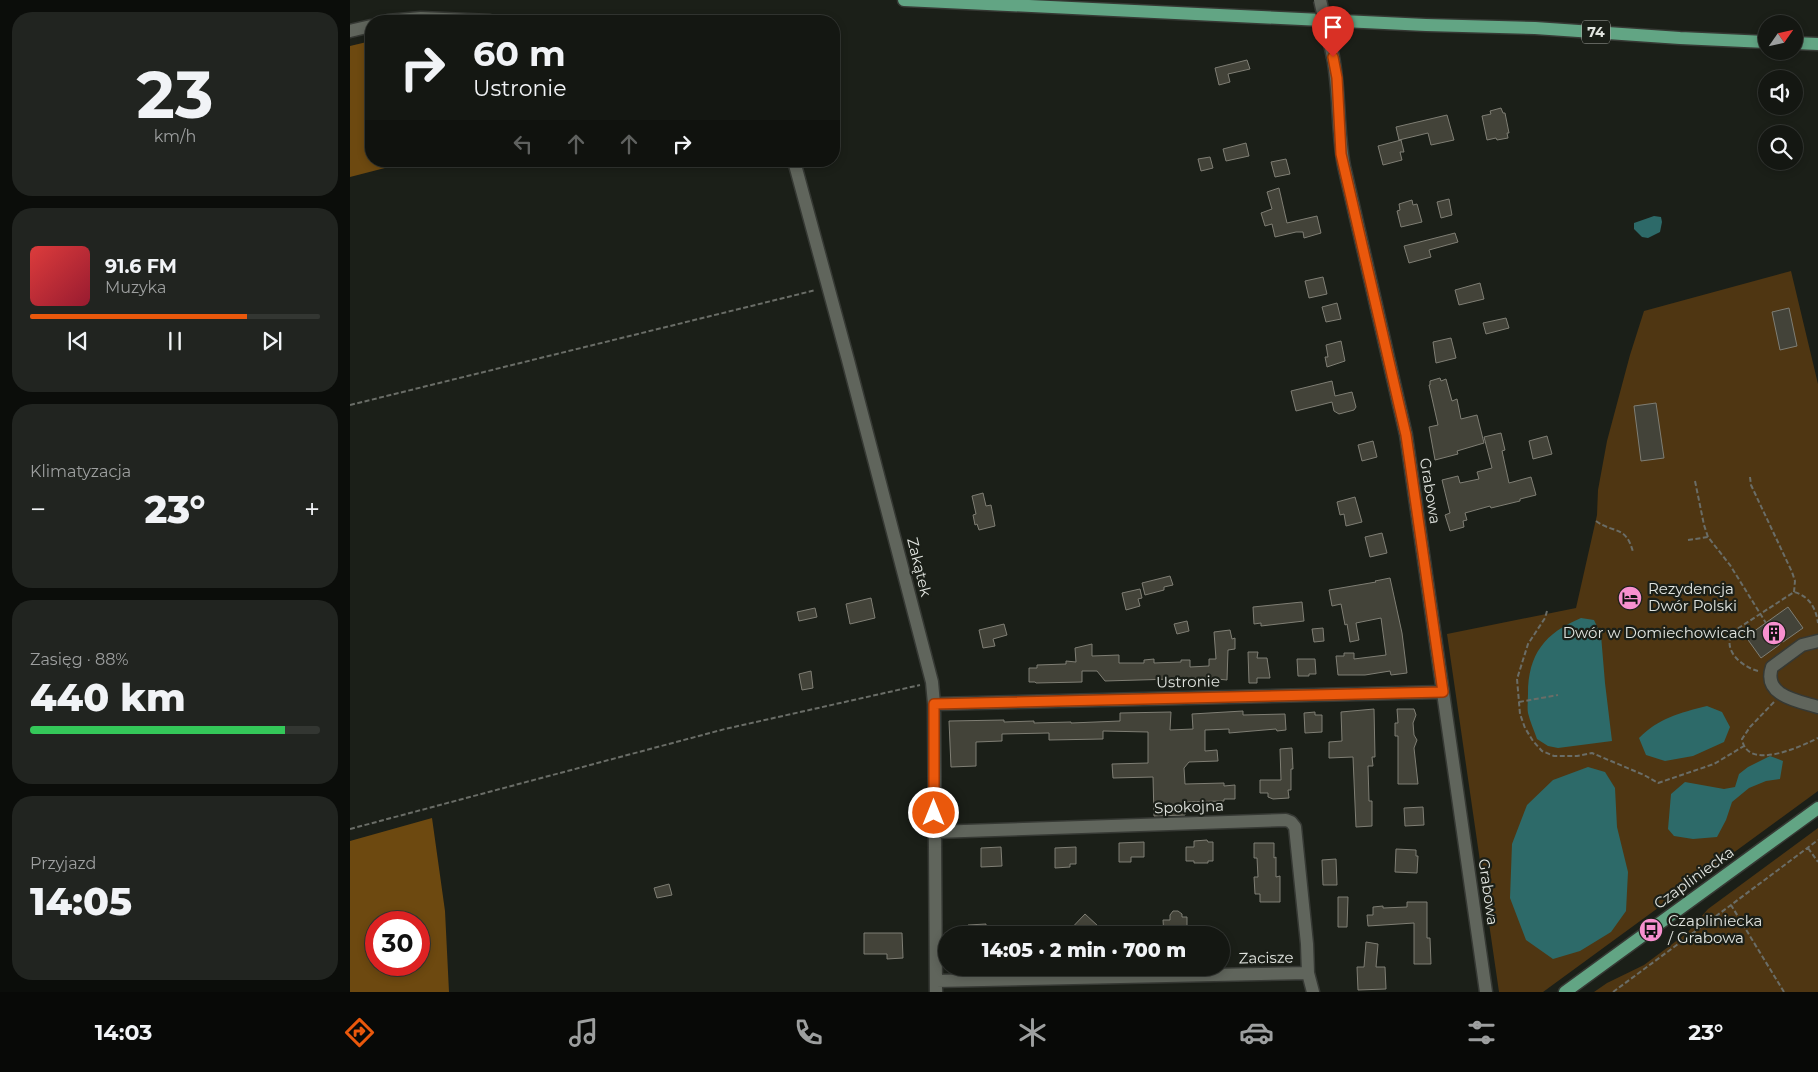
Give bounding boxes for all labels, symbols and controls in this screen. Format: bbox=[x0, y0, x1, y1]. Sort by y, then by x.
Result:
pin bbox=[1312, 6, 1354, 57]
icon: arrive bbox=[1319, 13, 1347, 41]
north arrow bbox=[1758, 15, 1802, 60]
map controls bbox=[1758, 15, 1803, 170]
road number: 74 bbox=[1582, 21, 1610, 44]
text: 60 m bbox=[473, 32, 566, 75]
icon: right bbox=[390, 35, 455, 100]
text: 23 bbox=[137, 55, 213, 134]
button: sound bbox=[1758, 70, 1803, 115]
text: Ustronie bbox=[473, 75, 567, 102]
button: search bbox=[1758, 125, 1803, 170]
text: km/h bbox=[154, 127, 196, 146]
icon: left bbox=[509, 130, 537, 158]
icon: ahead bbox=[562, 130, 590, 158]
icon: ahead bbox=[615, 130, 643, 158]
icon: right bbox=[668, 130, 696, 158]
text: 91.6 FM bbox=[105, 255, 177, 278]
text: Muzyka bbox=[105, 278, 166, 297]
icon: previous bbox=[64, 327, 92, 355]
icon: pause bbox=[161, 327, 189, 355]
icon: next bbox=[258, 327, 286, 355]
street label: Grabowa bbox=[1416, 456, 1445, 525]
text: Klimatyzacja bbox=[30, 462, 131, 481]
text: 23° bbox=[145, 486, 205, 533]
text: − bbox=[30, 492, 46, 526]
text: + bbox=[304, 492, 320, 526]
street label: Zakątek bbox=[903, 535, 936, 598]
place label: Rezydencja Dwór Polski bbox=[1648, 579, 1737, 615]
hotel icon: Rezydencja Dwór Polski bbox=[1617, 585, 1643, 611]
building icon: Dwór w Domiechowicach bbox=[1761, 620, 1787, 646]
place label: Dwór w Domiechowicach bbox=[1563, 623, 1756, 642]
text: Zasięg · 88% bbox=[30, 650, 129, 669]
street label: Ustronie bbox=[1156, 671, 1220, 692]
text: 440 km bbox=[30, 674, 186, 721]
position arrow bbox=[907, 786, 959, 838]
street label: Spokojna bbox=[1154, 796, 1224, 817]
street label: Czapliniecka bbox=[1650, 842, 1737, 913]
text: Przyjazd bbox=[30, 854, 96, 873]
street label: Grabowa bbox=[1474, 857, 1503, 926]
text: 14:05 bbox=[30, 878, 132, 925]
speed limit sign: 30 bbox=[365, 911, 430, 976]
place label: Czapliniecka / Grabowa bbox=[1667, 911, 1762, 947]
bus stop icon: Czapliniecka / Grabowa bbox=[1638, 917, 1664, 943]
text: 14:05 · 2 min · 700 m bbox=[982, 939, 1186, 962]
street label: Zacisze bbox=[1238, 948, 1294, 967]
icon: directions bbox=[342, 1015, 377, 1050]
icon: music bbox=[566, 1015, 601, 1050]
icon: phone bbox=[791, 1015, 826, 1050]
icon: climate bbox=[1015, 1015, 1050, 1050]
icon: car bbox=[1239, 1015, 1274, 1050]
icon: filters bbox=[1464, 1015, 1499, 1050]
text: 14:03 bbox=[95, 1019, 152, 1046]
text: 23° bbox=[1688, 1019, 1723, 1046]

